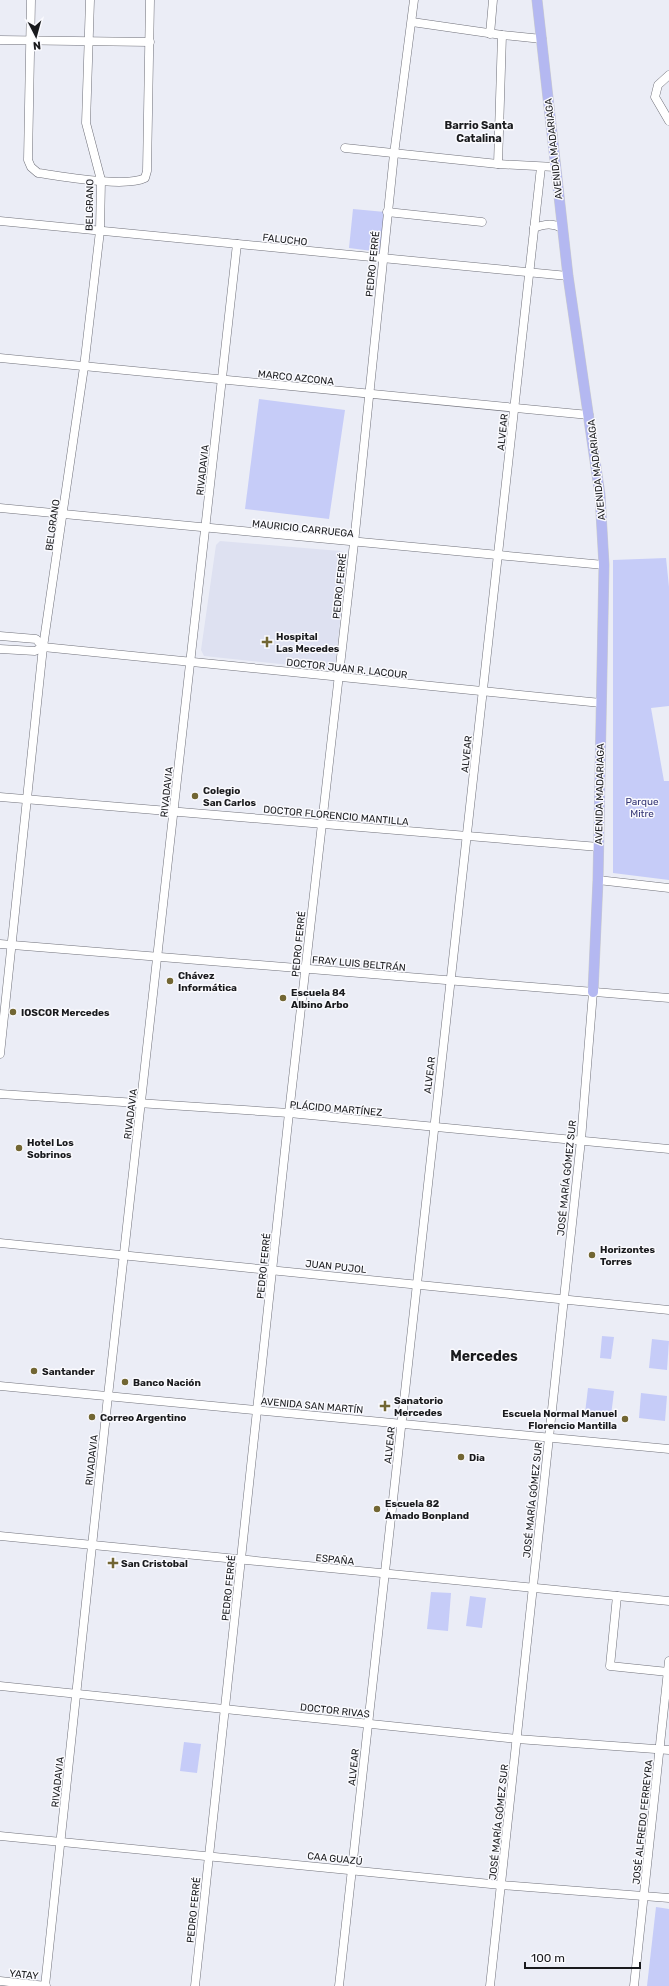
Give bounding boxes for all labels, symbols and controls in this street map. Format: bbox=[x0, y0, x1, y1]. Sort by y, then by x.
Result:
north arrow bbox=[16, 16, 56, 56]
text: N bbox=[32, 39, 42, 52]
street label: AVENIDA MADARIAGA bbox=[543, 98, 565, 200]
district label: Barrio Santa Catalina bbox=[445, 119, 513, 145]
street label: BELGRANO bbox=[84, 179, 96, 231]
street label: PEDRO FERRÉ bbox=[364, 231, 382, 298]
street label: FALUCHO bbox=[262, 232, 308, 248]
street label: MARCO AZCONA bbox=[257, 368, 335, 388]
street label: ALVEAR bbox=[495, 413, 511, 451]
street label: AVENIDA MADARIAGA bbox=[586, 419, 608, 521]
street label: RIVADAVIA bbox=[194, 444, 212, 496]
street label: BELGRANO bbox=[43, 498, 63, 552]
street label: MAURICIO CARRUEGA bbox=[251, 518, 355, 540]
street label: PEDRO FERRÉ bbox=[331, 553, 349, 620]
place label: Hospital Las Mecedes bbox=[276, 631, 340, 655]
marker: Hospital Las Mecedes bbox=[261, 636, 273, 648]
street label: DOCTOR JUAN R. LACOUR bbox=[286, 657, 409, 681]
street label: ALVEAR bbox=[459, 735, 475, 773]
street label: AVENIDA MADARIAGA bbox=[593, 743, 607, 845]
street label: RIVADAVIA bbox=[158, 766, 176, 818]
place label: Colegio San Carlos bbox=[203, 785, 257, 809]
marker: Colegio San Carlos bbox=[190, 791, 200, 801]
park label: Parque Mitre bbox=[625, 796, 659, 820]
street label: DOCTOR FLORENCIO MANTILLA bbox=[263, 804, 410, 828]
street label: PEDRO FERRÉ bbox=[290, 911, 308, 978]
street label: FRAY LUIS BELTRÁN bbox=[312, 954, 406, 974]
place label: Chávez Informática bbox=[178, 970, 237, 994]
marker: Chávez Informática bbox=[165, 976, 175, 986]
place label: Escuela 84 Albino Arbo bbox=[291, 987, 349, 1011]
marker: Escuela 84 Albino Arbo bbox=[278, 993, 288, 1003]
marker: IOSCOR Mercedes bbox=[8, 1007, 18, 1017]
place label: IOSCOR Mercedes bbox=[21, 1007, 110, 1019]
street label: ALVEAR bbox=[422, 1055, 438, 1094]
street label: RIVADAVIA bbox=[122, 1088, 140, 1140]
street label: PLÁCIDO MARTÍNEZ bbox=[289, 1099, 383, 1119]
street label: JOSÉ MARÍA GÓMEZ SUR bbox=[555, 1119, 579, 1237]
place label: Hotel Los Sobrinos bbox=[27, 1137, 74, 1161]
marker: Hotel Los Sobrinos bbox=[14, 1143, 24, 1153]
street label: PEDRO FERRÉ bbox=[255, 1233, 273, 1300]
place label: Horizontes Torres bbox=[600, 1244, 656, 1268]
marker: Horizontes Torres bbox=[587, 1250, 597, 1260]
street label: JUAN PUJOL bbox=[305, 1258, 367, 1276]
district label: Mercedes bbox=[450, 1348, 518, 1365]
marker: Santander bbox=[29, 1366, 39, 1376]
place label: Santander bbox=[42, 1366, 95, 1378]
marker: Banco Nación bbox=[120, 1377, 130, 1387]
place label: Banco Nación bbox=[133, 1377, 201, 1389]
place label: Sanatorio Mercedes bbox=[394, 1395, 443, 1419]
street label: AVENIDA SAN MARTÍN bbox=[260, 1396, 364, 1416]
marker: Sanatorio Mercedes bbox=[379, 1400, 391, 1412]
place label: Escuela Normal Manuel Florencio Mantilla bbox=[502, 1408, 617, 1432]
marker: Correo Argentino bbox=[87, 1412, 97, 1422]
place label: Correo Argentino bbox=[100, 1412, 186, 1424]
marker: Escuela Normal Manuel Florencio Mantilla bbox=[620, 1414, 630, 1424]
street label: ALVEAR bbox=[382, 1426, 398, 1464]
street label: RIVADAVIA bbox=[83, 1434, 101, 1486]
street label: JOSÉ MARÍA GÓMEZ SUR bbox=[521, 1441, 545, 1559]
marker: Dia bbox=[456, 1452, 466, 1462]
place label: Dia bbox=[469, 1452, 485, 1464]
place label: Escuela 82 Amado Bonpland bbox=[385, 1498, 469, 1522]
marker: Escuela 82 Amado Bonpland bbox=[372, 1504, 382, 1514]
street label: ESPAÑA bbox=[315, 1552, 355, 1568]
street label: PEDRO FERRÉ bbox=[220, 1555, 238, 1622]
marker: San Cristobal bbox=[108, 1558, 118, 1568]
place label: San Cristobal bbox=[121, 1558, 188, 1570]
street label: DOCTOR RIVAS bbox=[300, 1701, 370, 1721]
street label: ALVEAR bbox=[346, 1748, 362, 1786]
street label: RIVADAVIA bbox=[49, 1756, 67, 1808]
street label: JOSÉ ALFREDO FERREYRA bbox=[630, 1759, 656, 1885]
street label: JOSÉ MARÍA GÓMEZ SUR bbox=[487, 1763, 511, 1881]
street label: CAA GUAZÚ bbox=[307, 1850, 363, 1868]
street label: PEDRO FERRÉ bbox=[185, 1877, 203, 1944]
scale bar bbox=[525, 1944, 640, 1970]
text: 100 m bbox=[531, 1951, 565, 1965]
street label: YATAY bbox=[9, 1968, 40, 1983]

